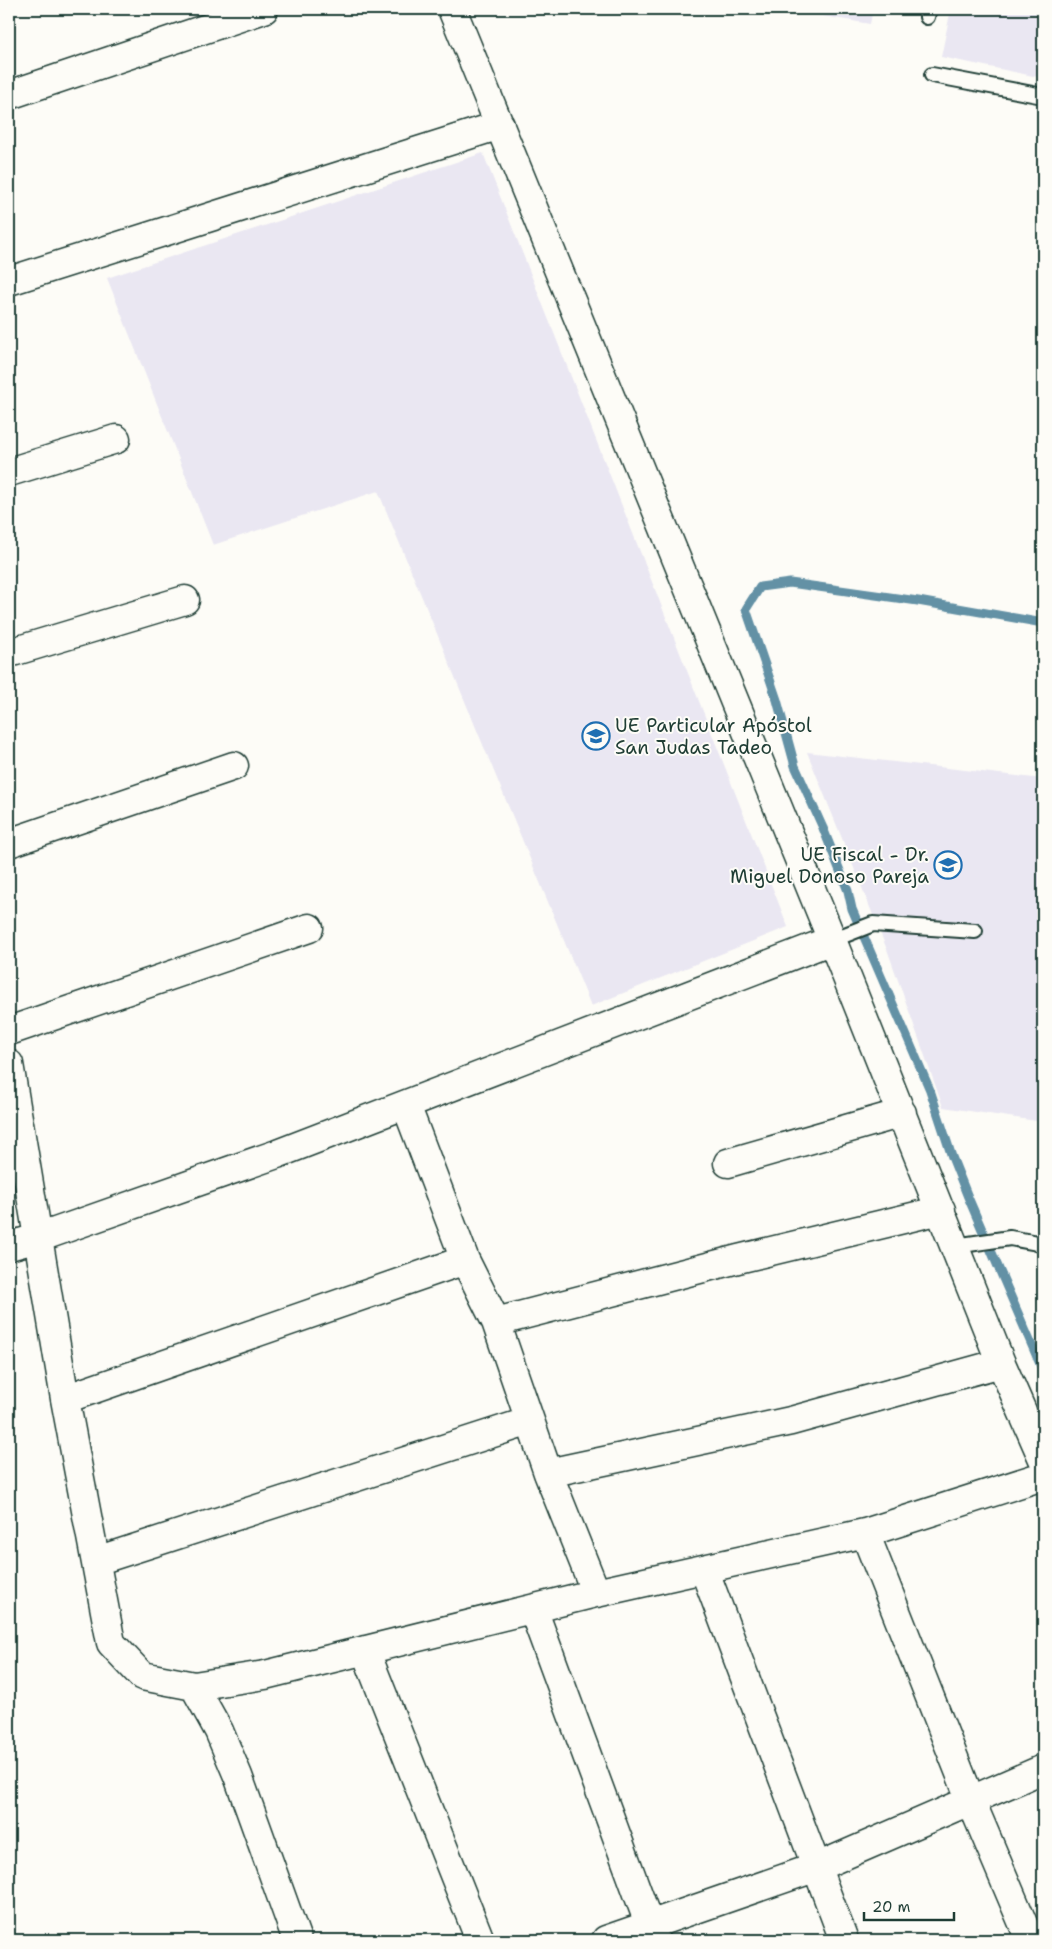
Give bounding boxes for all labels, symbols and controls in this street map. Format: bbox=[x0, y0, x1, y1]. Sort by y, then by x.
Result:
place label: UE Particular Apóstol San Judas Tadeo bbox=[615, 713, 812, 760]
school or university icon: UE Particular Apóstol San Judas Tadeo bbox=[581, 721, 611, 751]
place label: UE Fiscal - Dr. Miguel Donoso Pareja bbox=[730, 842, 929, 889]
school or university icon: UE Fiscal - Dr. Miguel Donoso Pareja bbox=[933, 850, 963, 880]
scale bar bbox=[864, 1889, 954, 1921]
text: 20 m bbox=[872, 1897, 911, 1917]

